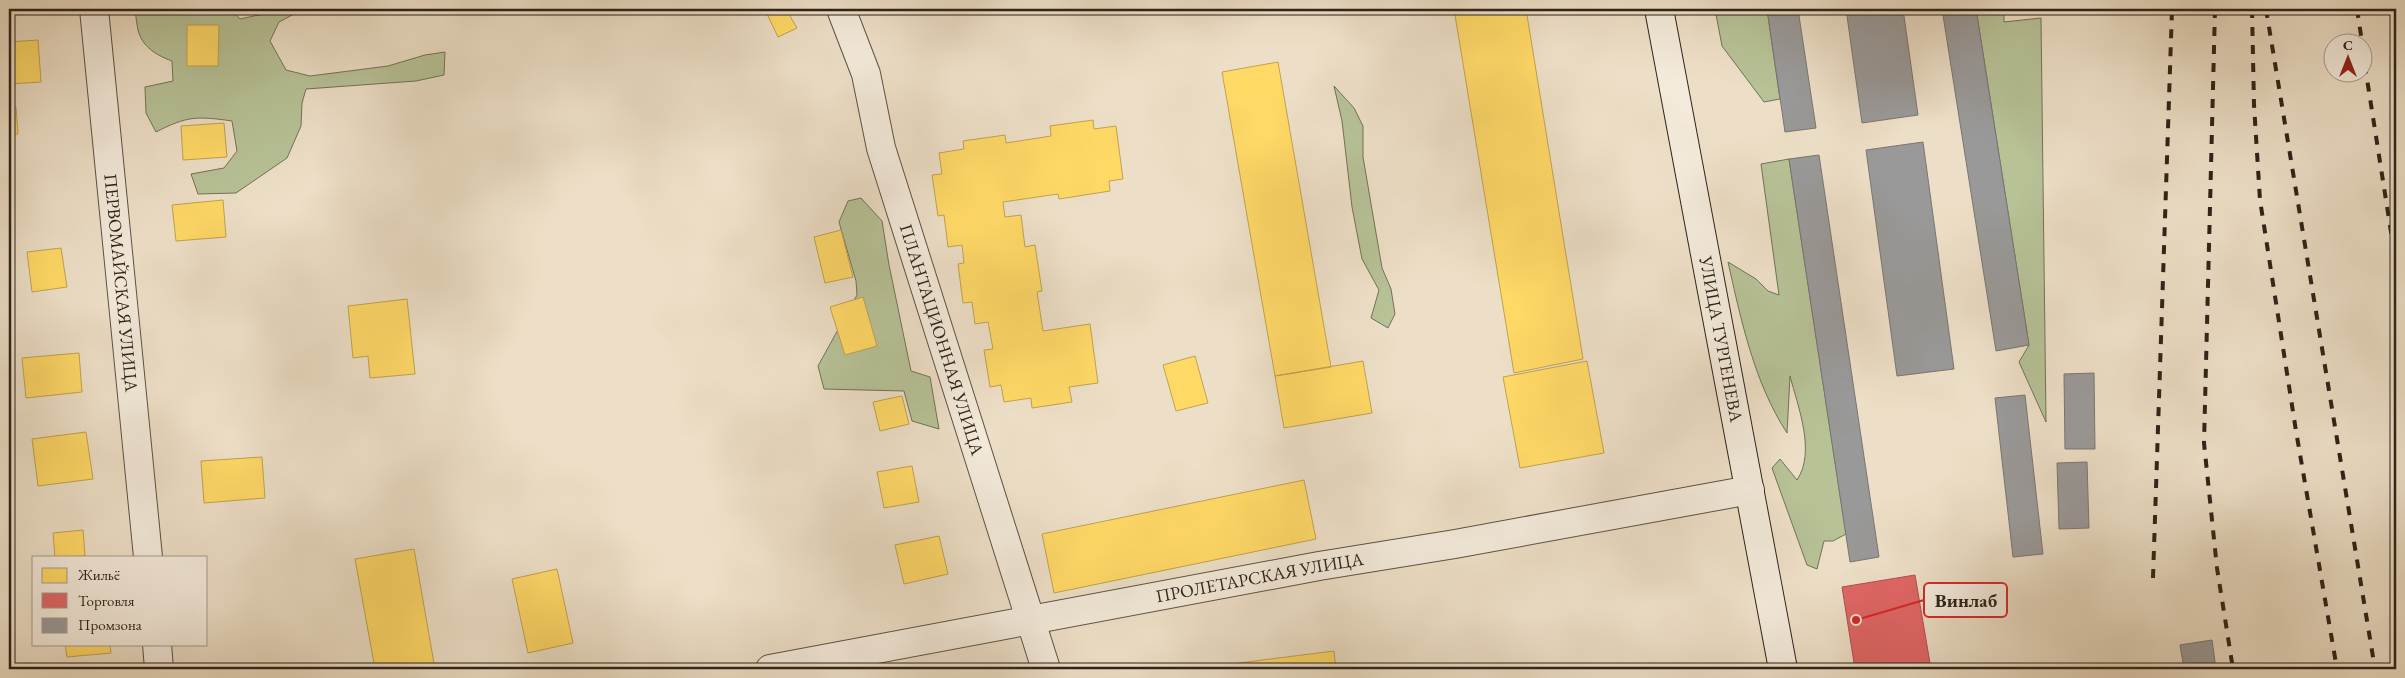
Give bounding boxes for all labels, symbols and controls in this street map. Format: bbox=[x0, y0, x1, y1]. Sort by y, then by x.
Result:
north arrow bbox=[2322, 32, 2372, 82]
text: С bbox=[2343, 36, 2353, 54]
street label: ПЕРВОМАЙСКАЯ УЛИЦА bbox=[99, 172, 144, 393]
street label: ПЛАНТАЦИОННАЯ УЛИЦА bbox=[895, 221, 990, 458]
street label: УЛИЦА ТУРГЕНЕВА bbox=[1695, 253, 1748, 424]
street label: ПРОЛЕТАРСКАЯ УЛИЦА bbox=[1154, 547, 1366, 607]
legend bbox=[32, 556, 208, 646]
text: Жильё bbox=[77, 565, 120, 584]
callout: Винлаб bbox=[1924, 583, 2007, 617]
text: Винлаб bbox=[1935, 588, 1998, 613]
text: Торговля bbox=[78, 591, 135, 610]
text: Промзона bbox=[78, 615, 142, 634]

